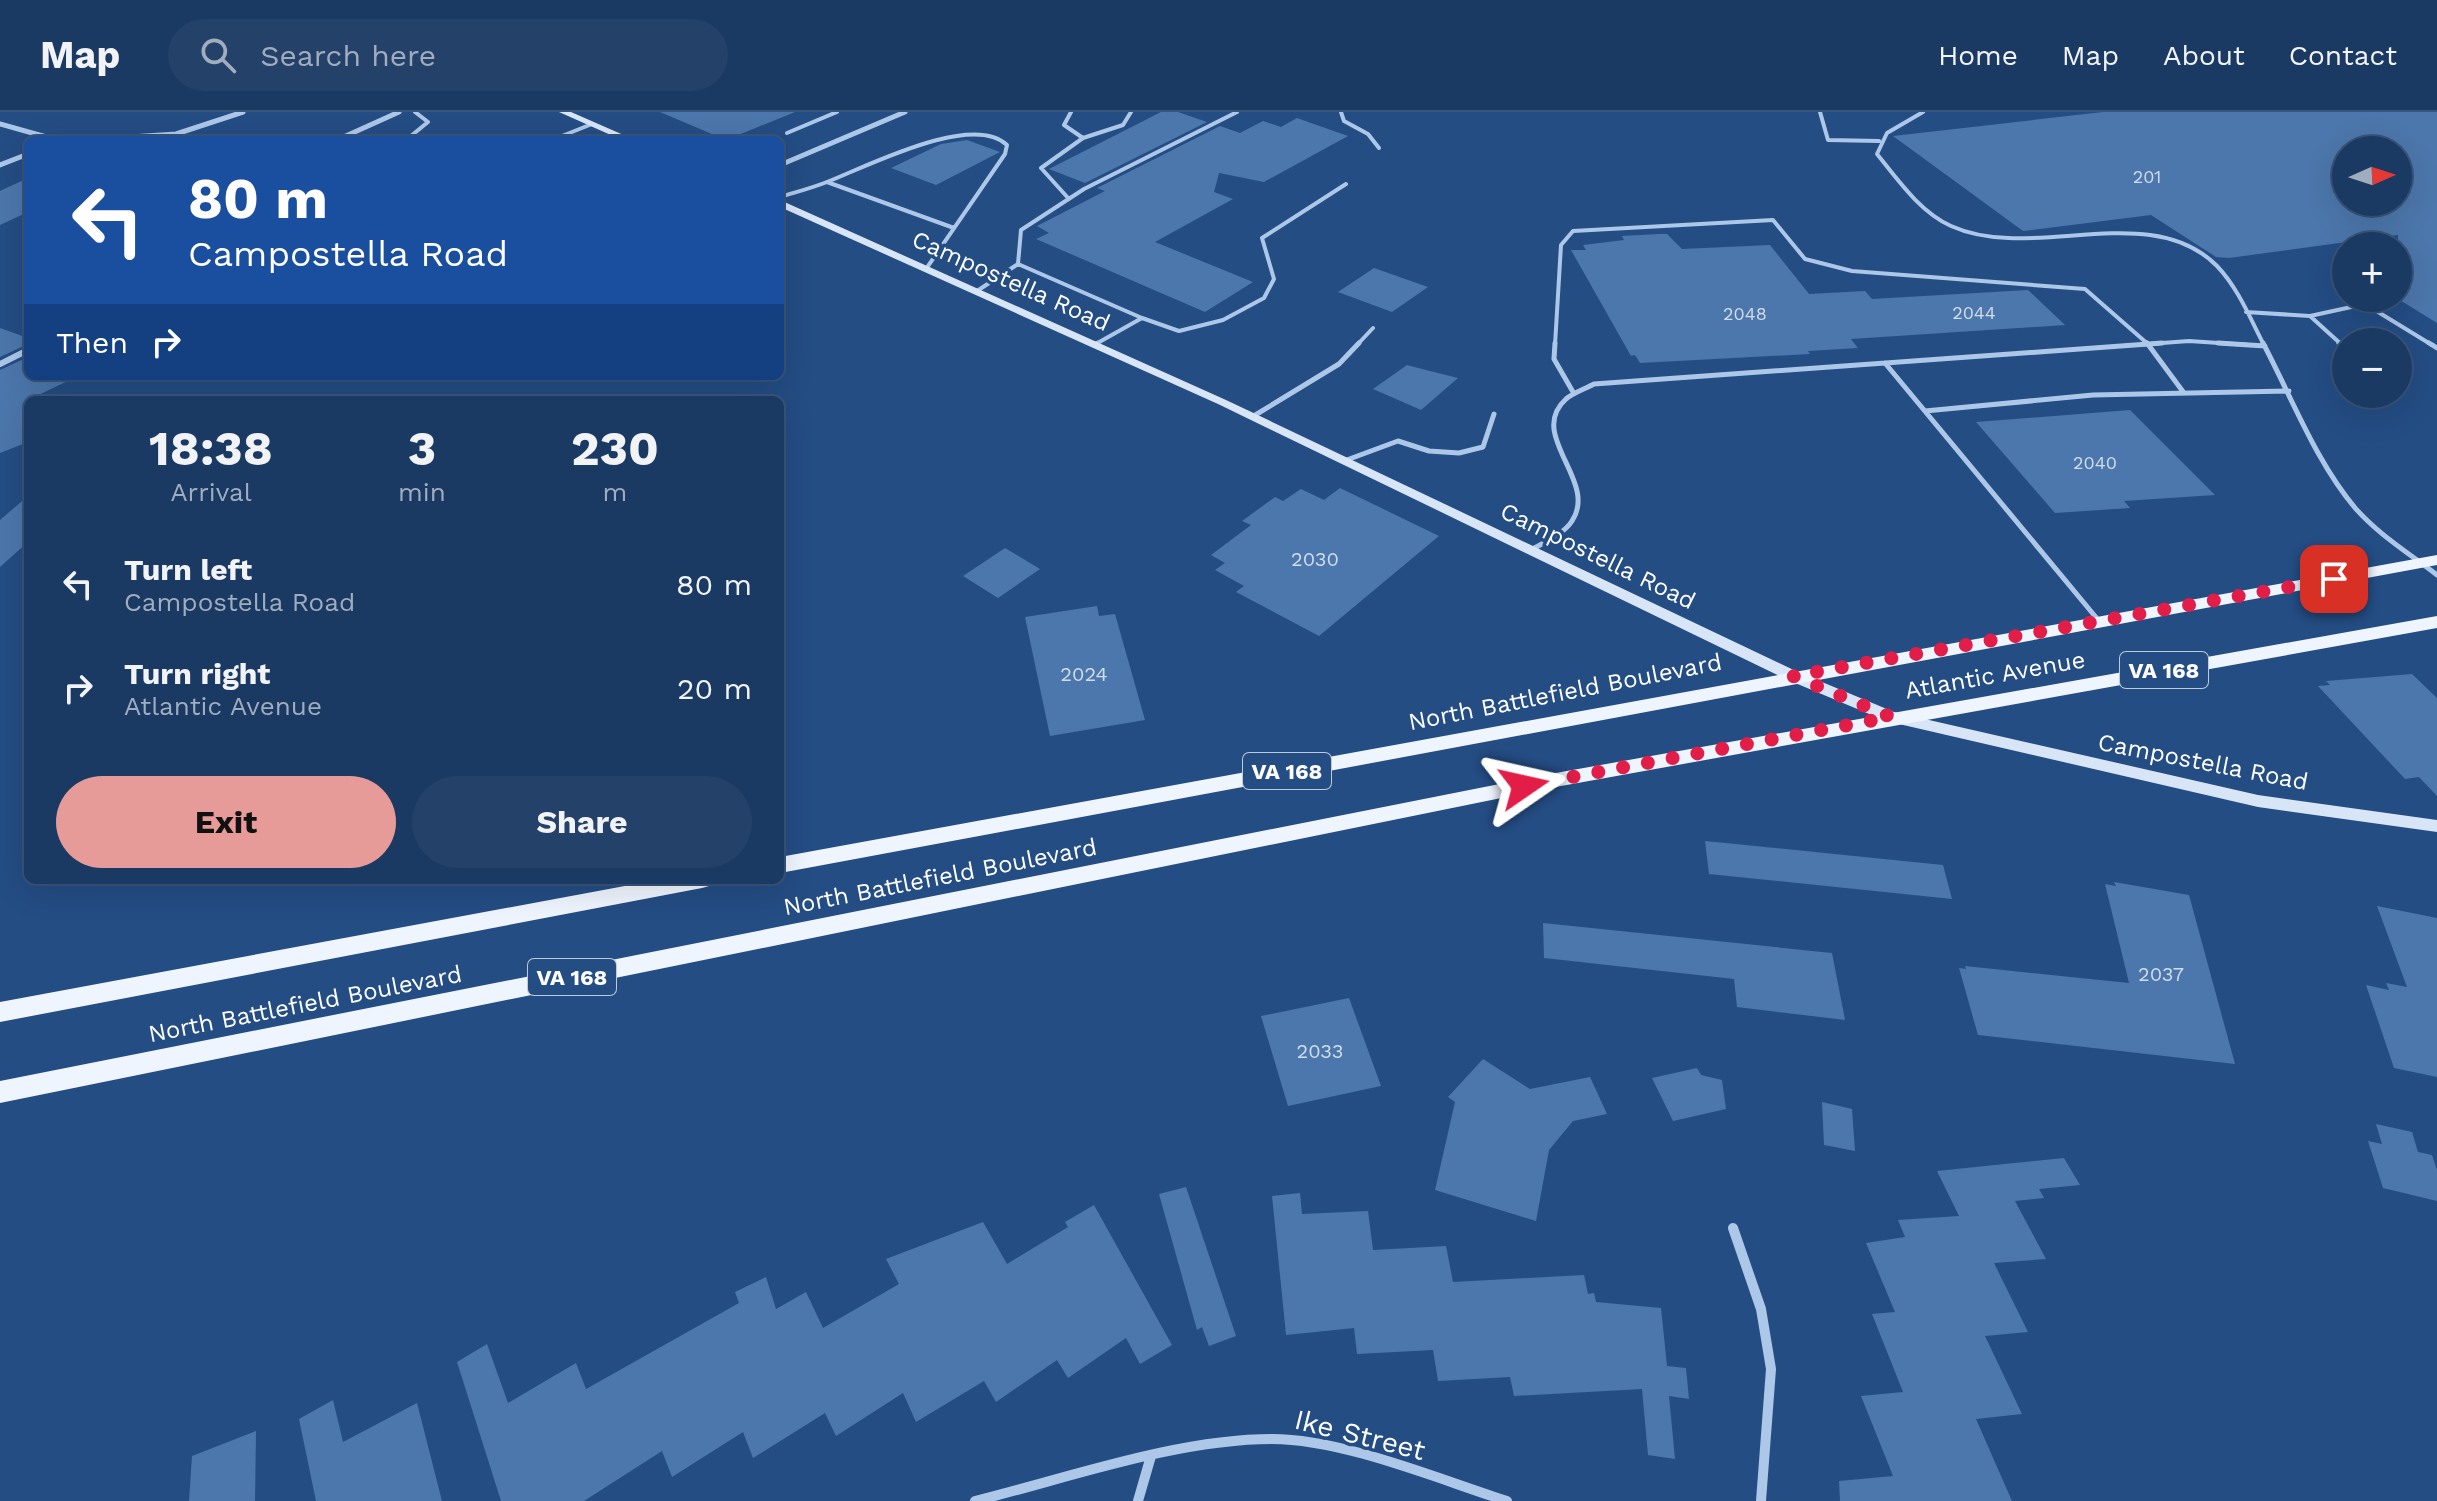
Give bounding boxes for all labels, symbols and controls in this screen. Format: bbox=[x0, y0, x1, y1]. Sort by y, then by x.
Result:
search box bbox=[168, 19, 728, 91]
text: Map bbox=[40, 33, 120, 77]
icon: search bbox=[196, 33, 240, 77]
text: Search here bbox=[260, 38, 436, 73]
text: Home bbox=[1938, 39, 2018, 72]
text: Map bbox=[2062, 39, 2119, 72]
text: About bbox=[2163, 39, 2245, 72]
text: Contact bbox=[2289, 39, 2397, 72]
north arrow bbox=[2332, 136, 2412, 216]
map controls bbox=[2332, 136, 2412, 408]
text: 80 m bbox=[188, 166, 328, 232]
house number: 201 bbox=[2133, 166, 2161, 187]
icon: left bbox=[56, 168, 160, 272]
street label: Campostella Road bbox=[908, 225, 1114, 337]
button: + bbox=[2332, 232, 2412, 312]
text: Campostella Road bbox=[188, 233, 508, 275]
house number: 2044 bbox=[1952, 302, 1996, 323]
house number: 2048 bbox=[1723, 303, 1767, 324]
icon: right bbox=[144, 320, 188, 364]
text: Then bbox=[56, 325, 128, 360]
button: − bbox=[2332, 328, 2412, 408]
text: 18:38 bbox=[149, 420, 273, 477]
text: 3 bbox=[408, 420, 436, 477]
text: 230 bbox=[571, 420, 659, 477]
house number: 2040 bbox=[2073, 452, 2117, 473]
text: Arrival bbox=[170, 477, 252, 507]
text: min bbox=[398, 477, 446, 507]
text: m bbox=[603, 477, 627, 507]
street label: Campostella Road bbox=[1496, 497, 1700, 615]
pin bbox=[2300, 545, 2368, 613]
house number: 2030 bbox=[1291, 547, 1339, 571]
text: Turn left bbox=[124, 552, 252, 587]
icon: arrive bbox=[2312, 557, 2356, 601]
icon: left bbox=[56, 562, 100, 606]
text: 80 m bbox=[676, 567, 752, 602]
text: Campostella Road bbox=[124, 587, 355, 617]
street label: Atlantic Avenue bbox=[1903, 645, 2087, 705]
street label: North Battlefield Boulevard bbox=[1406, 648, 1724, 736]
road number: VA 168 bbox=[2120, 652, 2208, 688]
text: Turn right bbox=[124, 656, 270, 691]
house number: 2024 bbox=[1060, 662, 1108, 686]
icon: right bbox=[56, 666, 100, 710]
text: 20 m bbox=[677, 671, 752, 706]
text: Atlantic Avenue bbox=[124, 691, 322, 721]
street label: Campostella Road bbox=[2096, 728, 2310, 796]
position arrow bbox=[1482, 744, 1566, 828]
road number: VA 168 bbox=[1243, 753, 1331, 789]
button: Exit bbox=[56, 776, 396, 868]
button: Share bbox=[412, 776, 752, 868]
street label: North Battlefield Boulevard bbox=[781, 833, 1099, 921]
road number: VA 168 bbox=[528, 959, 616, 995]
street label: North Battlefield Boulevard bbox=[146, 960, 464, 1048]
house number: 2037 bbox=[2138, 962, 2184, 986]
house number: 2033 bbox=[1296, 1039, 1344, 1063]
street label: Ike Street bbox=[1291, 1403, 1429, 1467]

